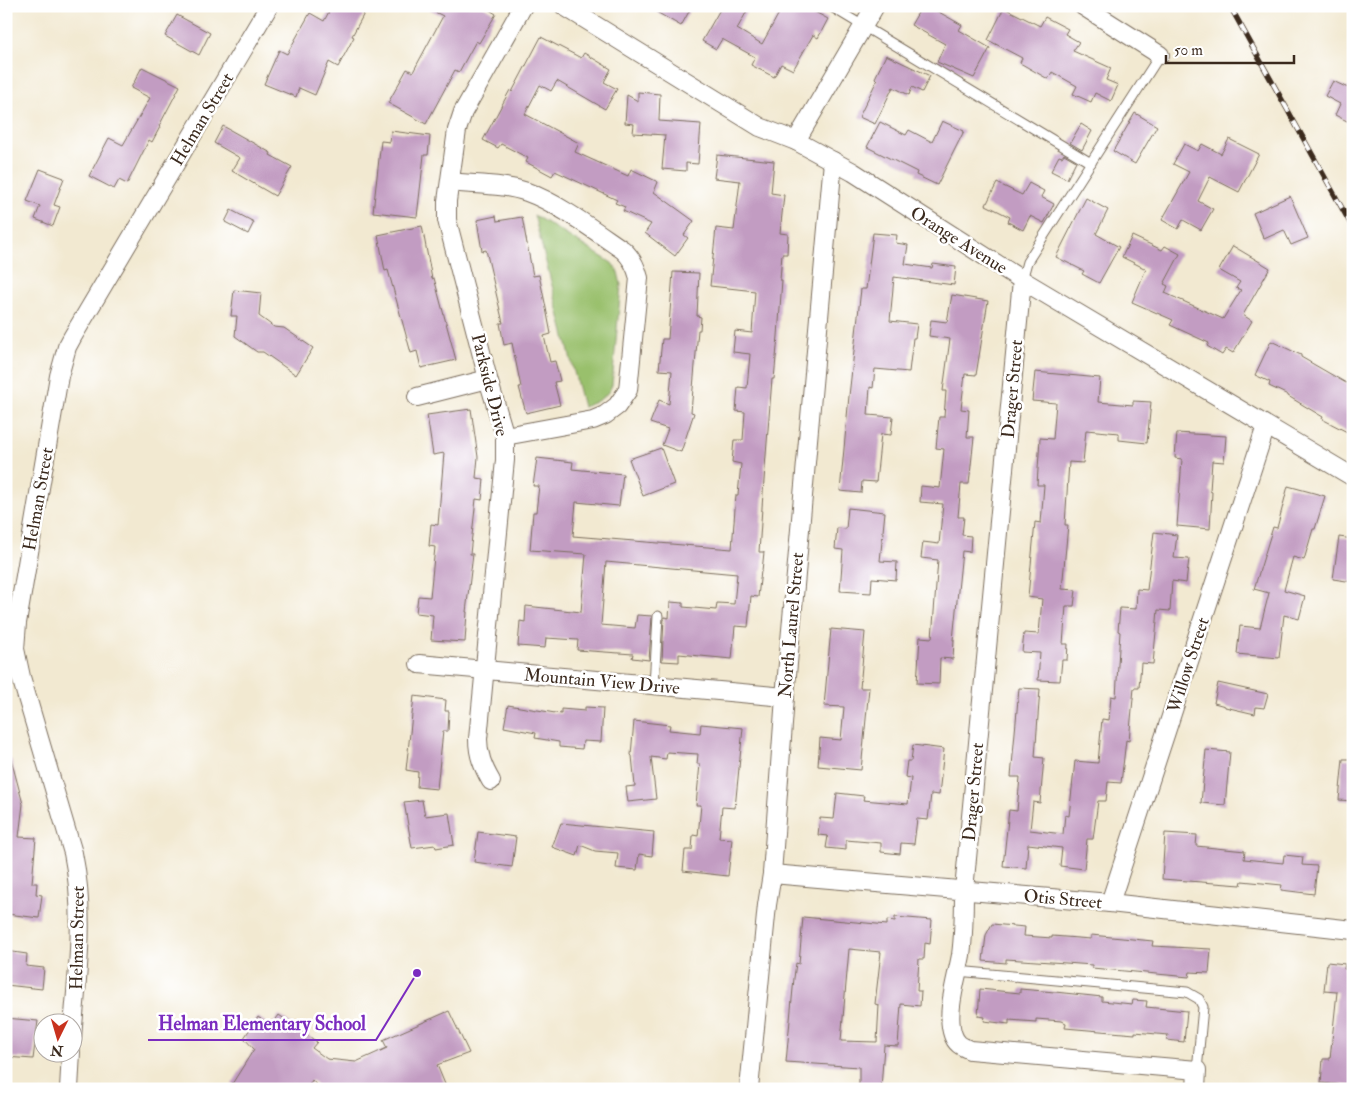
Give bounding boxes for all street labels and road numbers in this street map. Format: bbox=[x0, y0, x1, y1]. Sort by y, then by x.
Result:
street label: Helman Street bbox=[166, 68, 239, 170]
street label: Orange Avenue bbox=[906, 201, 1012, 280]
street label: Parkside Drive bbox=[466, 331, 513, 439]
street label: Drager Street bbox=[997, 339, 1028, 439]
street label: Helman Street bbox=[18, 445, 59, 553]
street label: North Laurel Street bbox=[774, 551, 809, 699]
street label: Willow Street bbox=[1162, 614, 1215, 717]
street label: Mountain View Drive bbox=[523, 663, 681, 700]
street label: Drager Street bbox=[958, 742, 989, 842]
street label: Helman Street bbox=[65, 885, 90, 990]
street label: Otis Street bbox=[1023, 885, 1103, 914]

